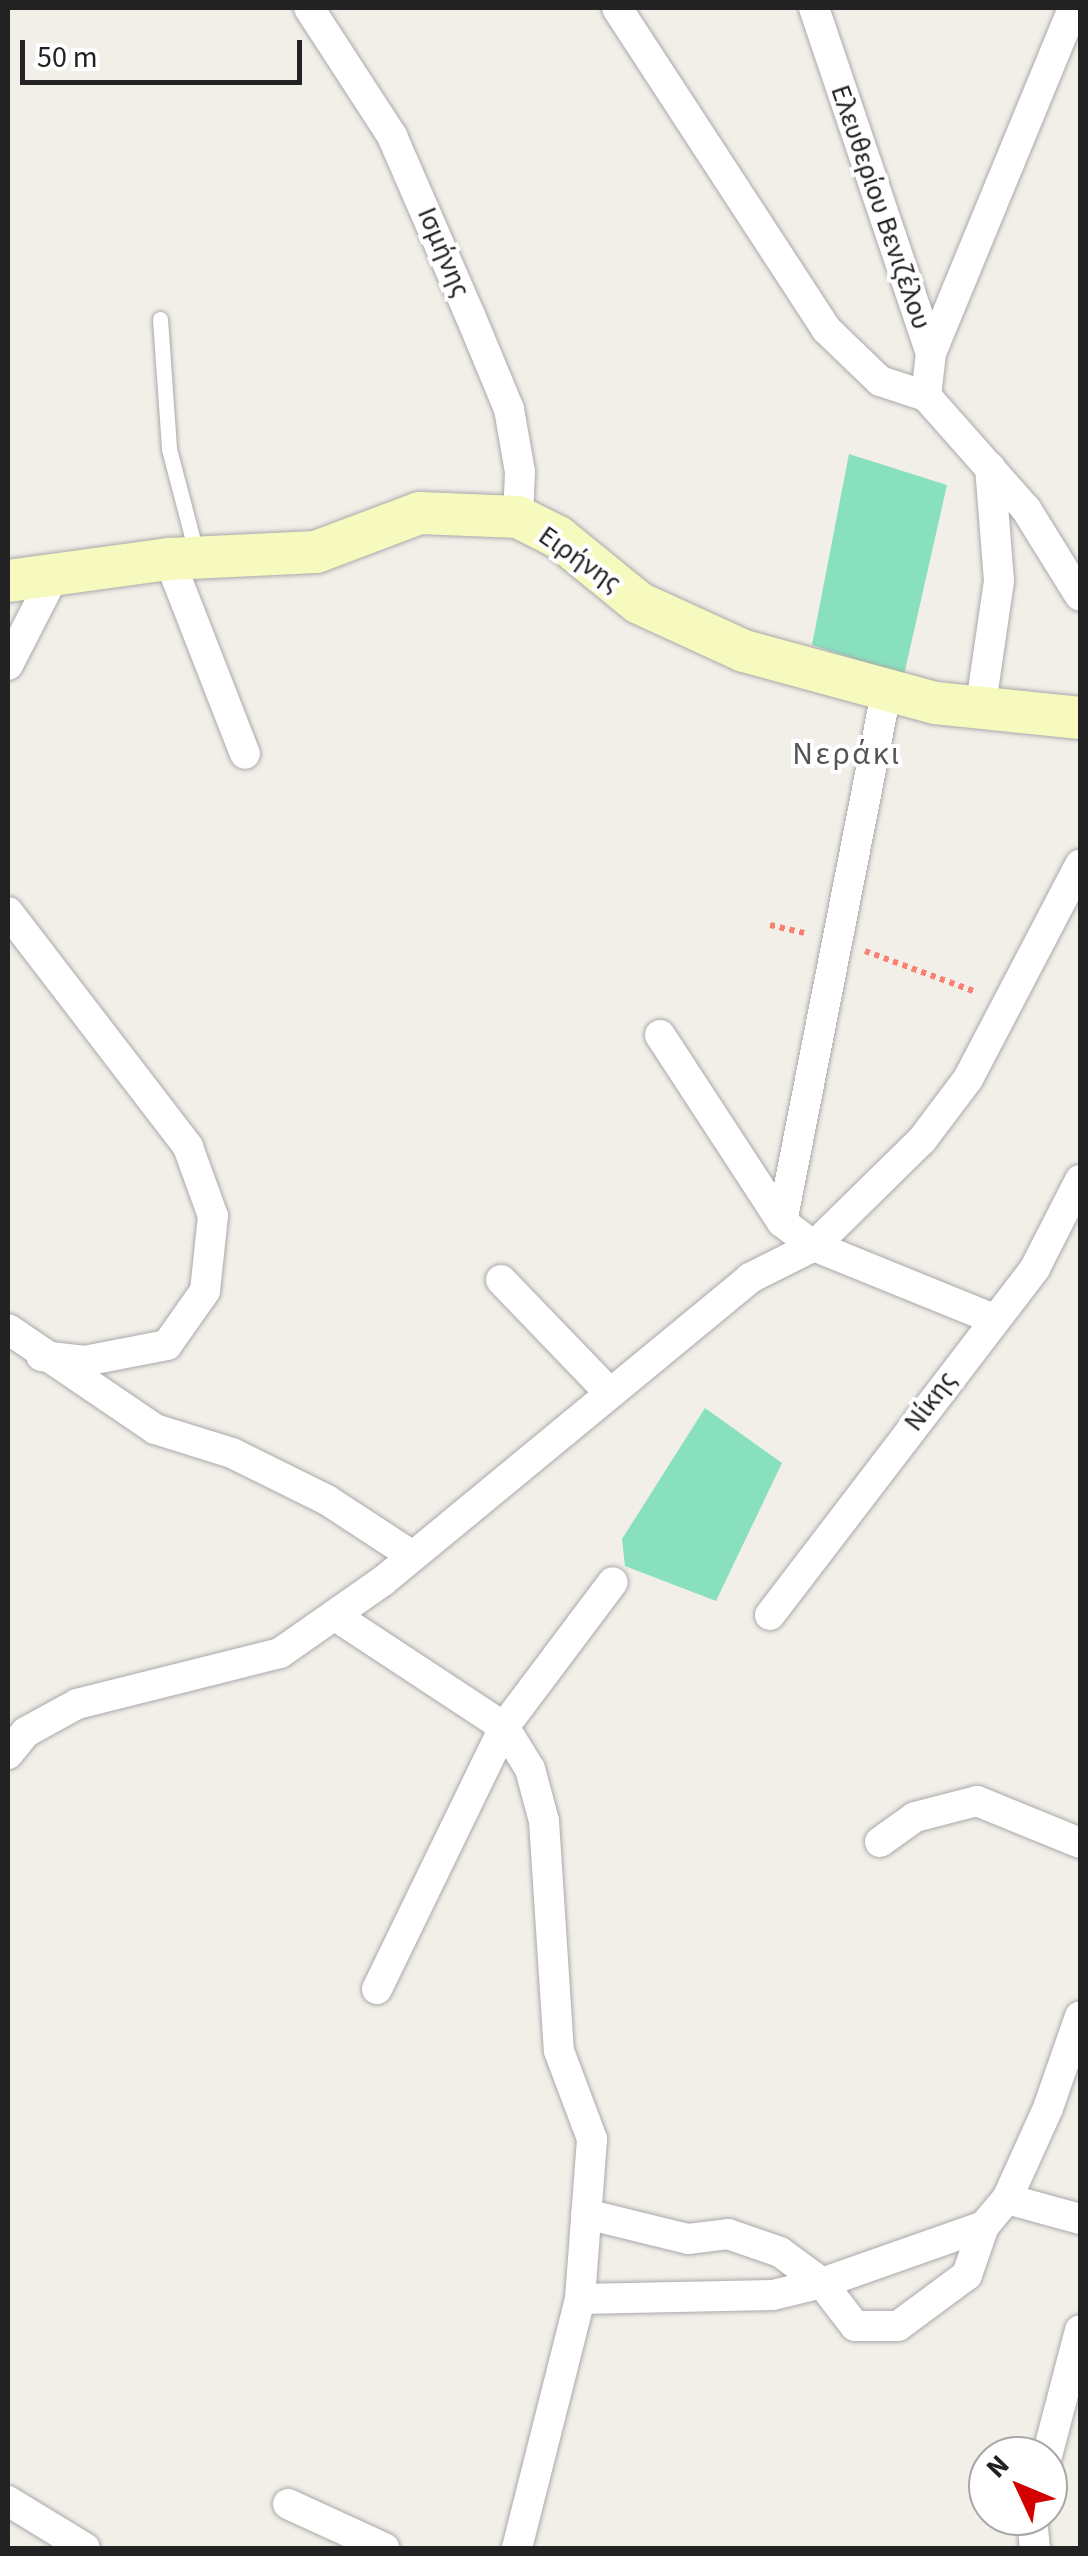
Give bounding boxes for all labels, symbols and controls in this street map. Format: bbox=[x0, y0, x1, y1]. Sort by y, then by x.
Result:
scale bar bbox=[25, 20, 308, 82]
text: 50 m bbox=[37, 36, 98, 79]
street label: Ελευθερίου Βενιζέλου bbox=[823, 81, 939, 333]
street label: Ισμήνης bbox=[410, 202, 478, 302]
street label: Ειρήνης bbox=[532, 519, 628, 599]
district label: Νεράκι bbox=[792, 735, 902, 773]
street label: Νίκης bbox=[897, 1364, 963, 1438]
north arrow bbox=[968, 2436, 1068, 2536]
text: N bbox=[977, 2446, 1019, 2487]

